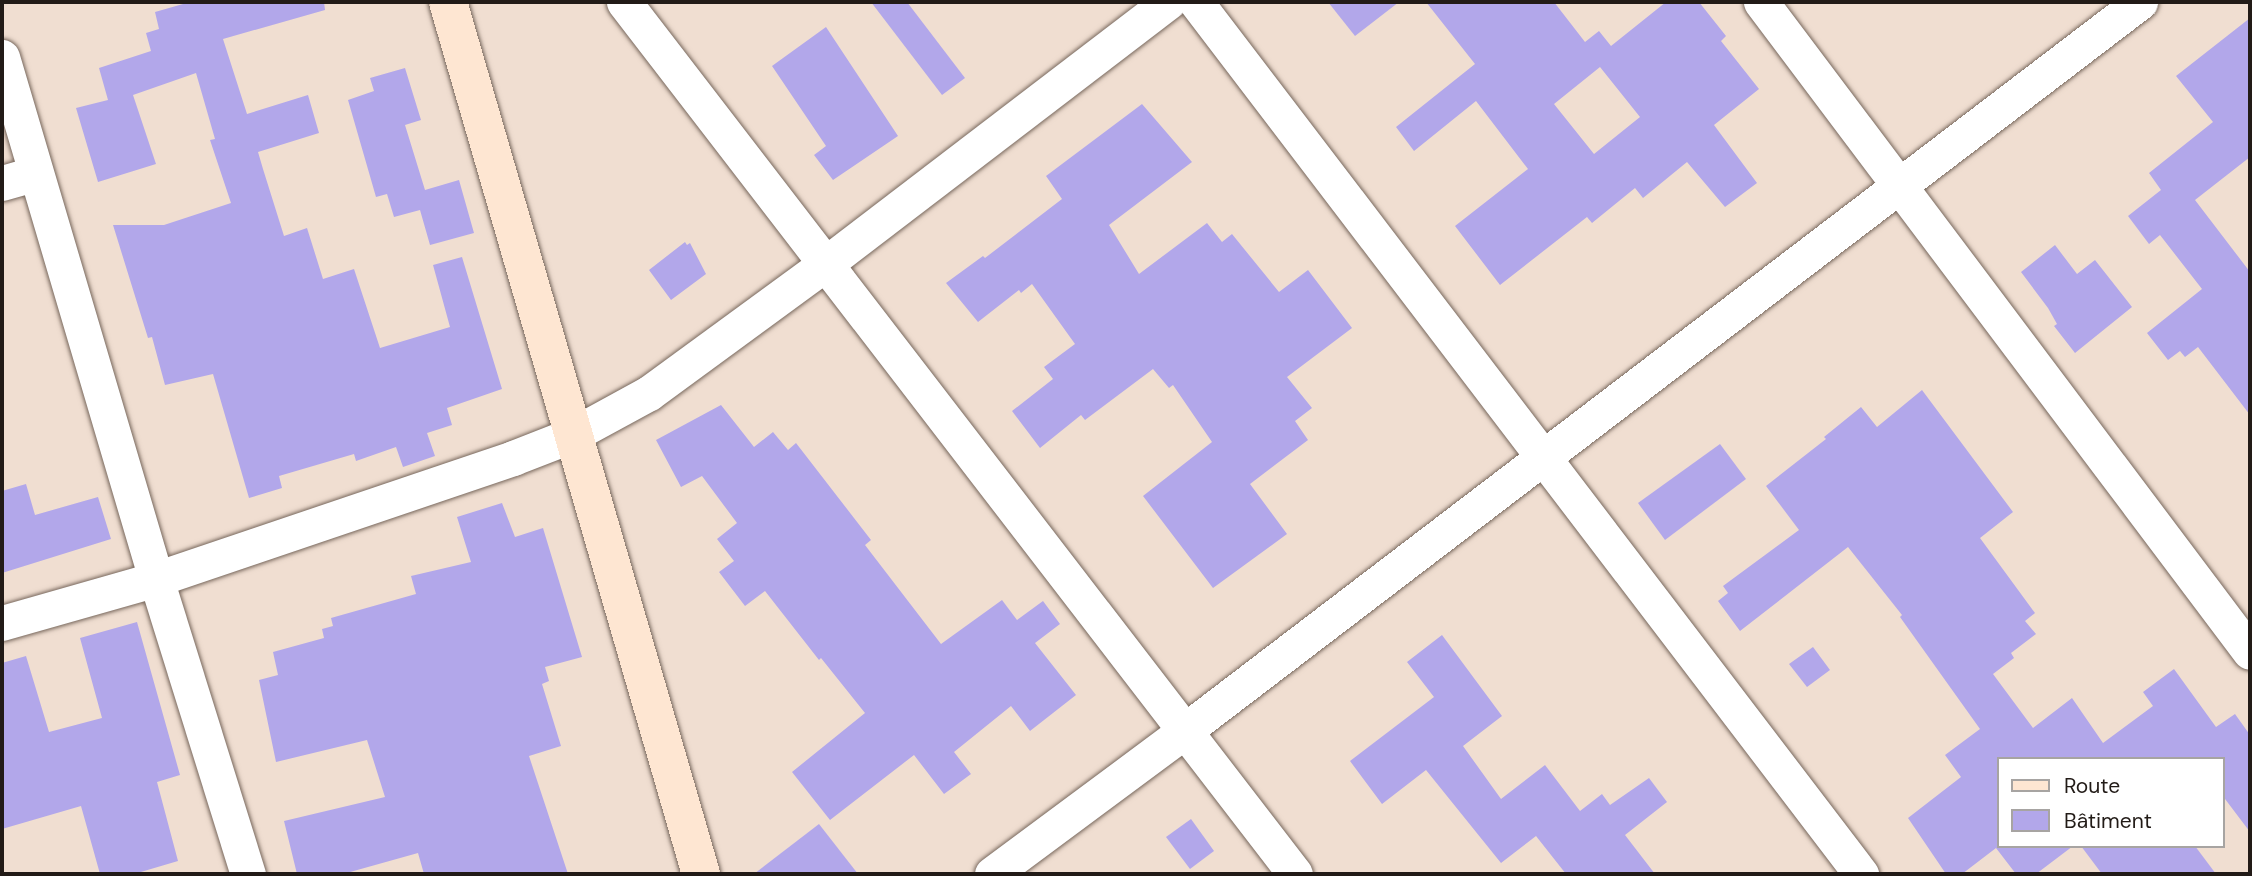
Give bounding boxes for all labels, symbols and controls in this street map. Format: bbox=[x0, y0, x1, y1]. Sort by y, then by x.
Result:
legend bbox=[1996, 757, 2224, 848]
text: Route bbox=[2064, 772, 2120, 800]
text: Bâtiment bbox=[2064, 807, 2152, 835]

